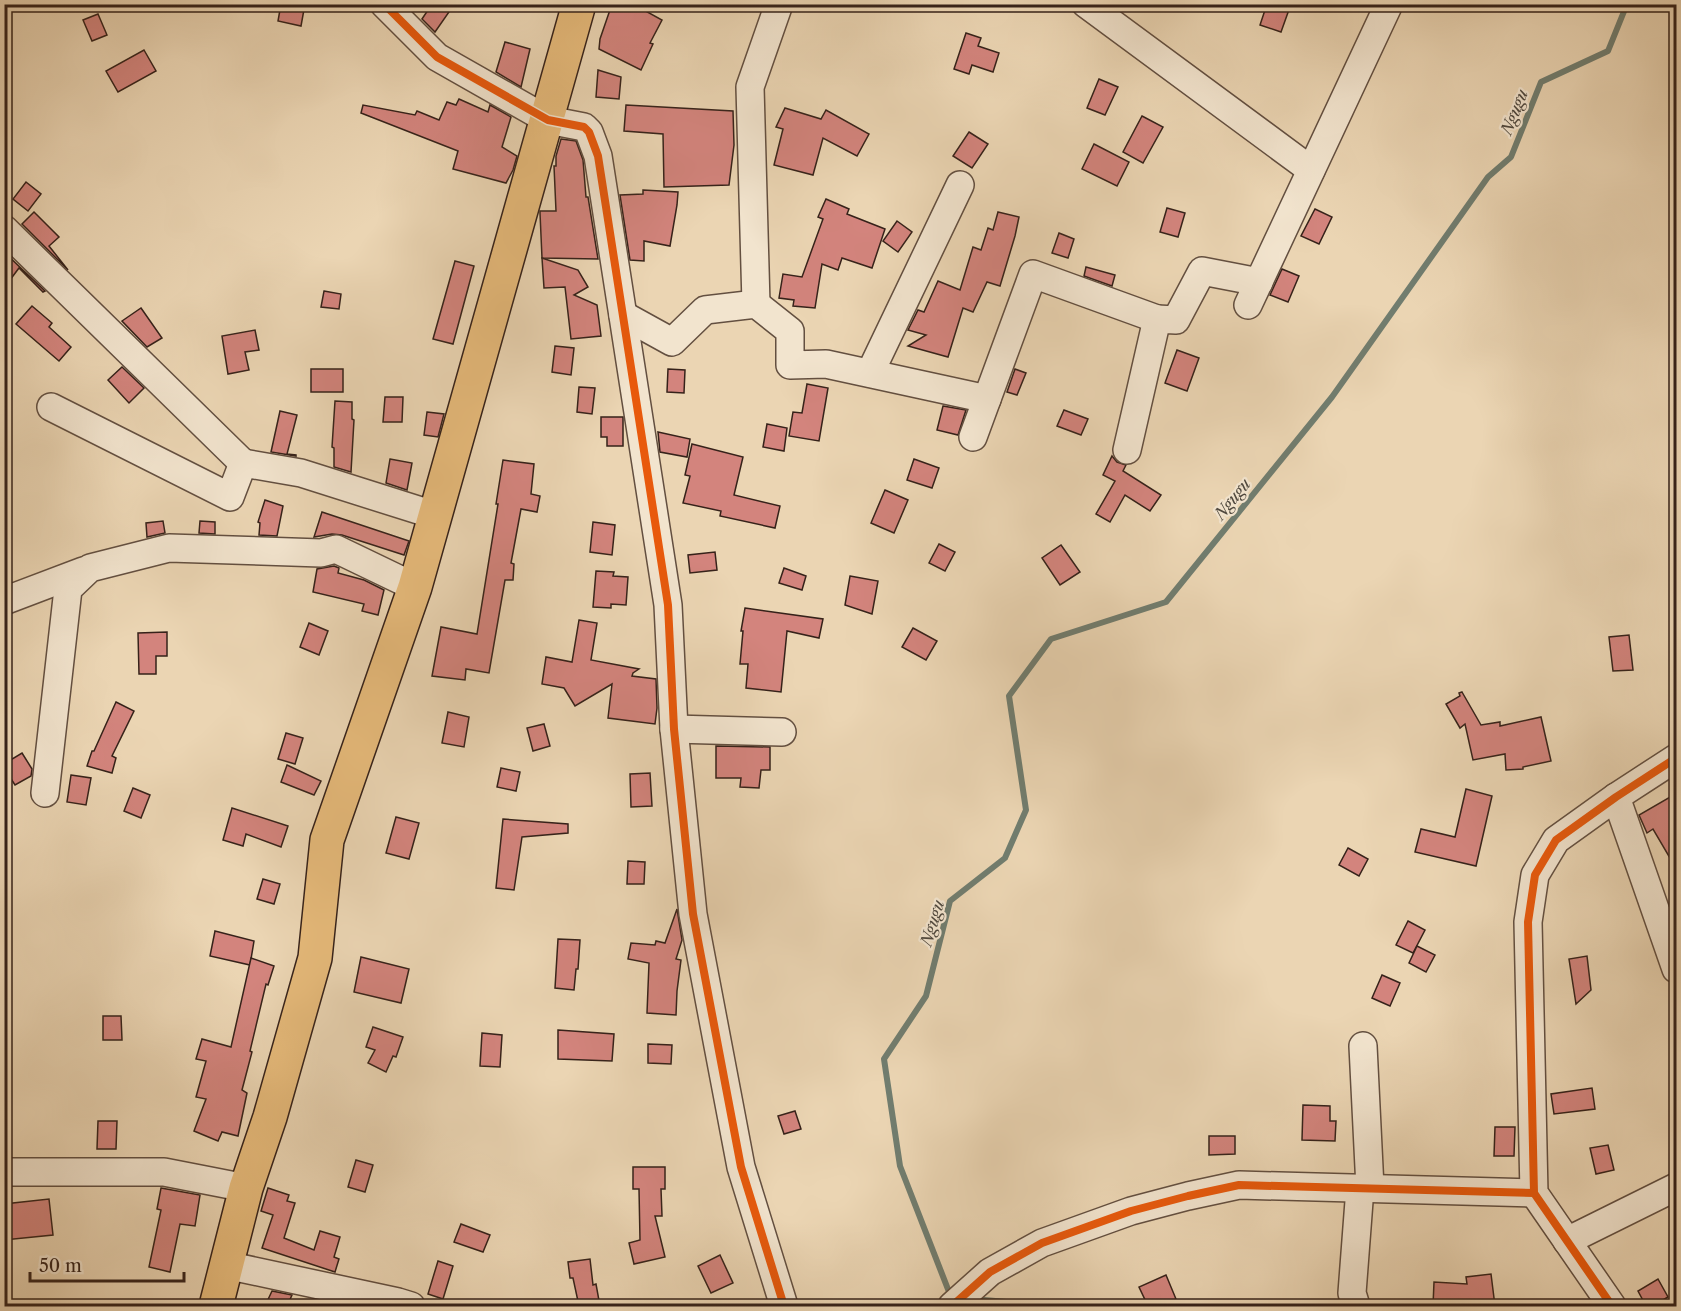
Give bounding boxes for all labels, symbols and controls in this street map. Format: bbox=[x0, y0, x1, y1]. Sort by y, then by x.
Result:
water label: Ngugu bbox=[1495, 86, 1532, 139]
water label: Ngugu bbox=[1208, 474, 1255, 525]
water label: Ngugu bbox=[915, 897, 949, 950]
scale bar bbox=[30, 1245, 184, 1283]
text: 50 m bbox=[39, 1255, 82, 1277]

